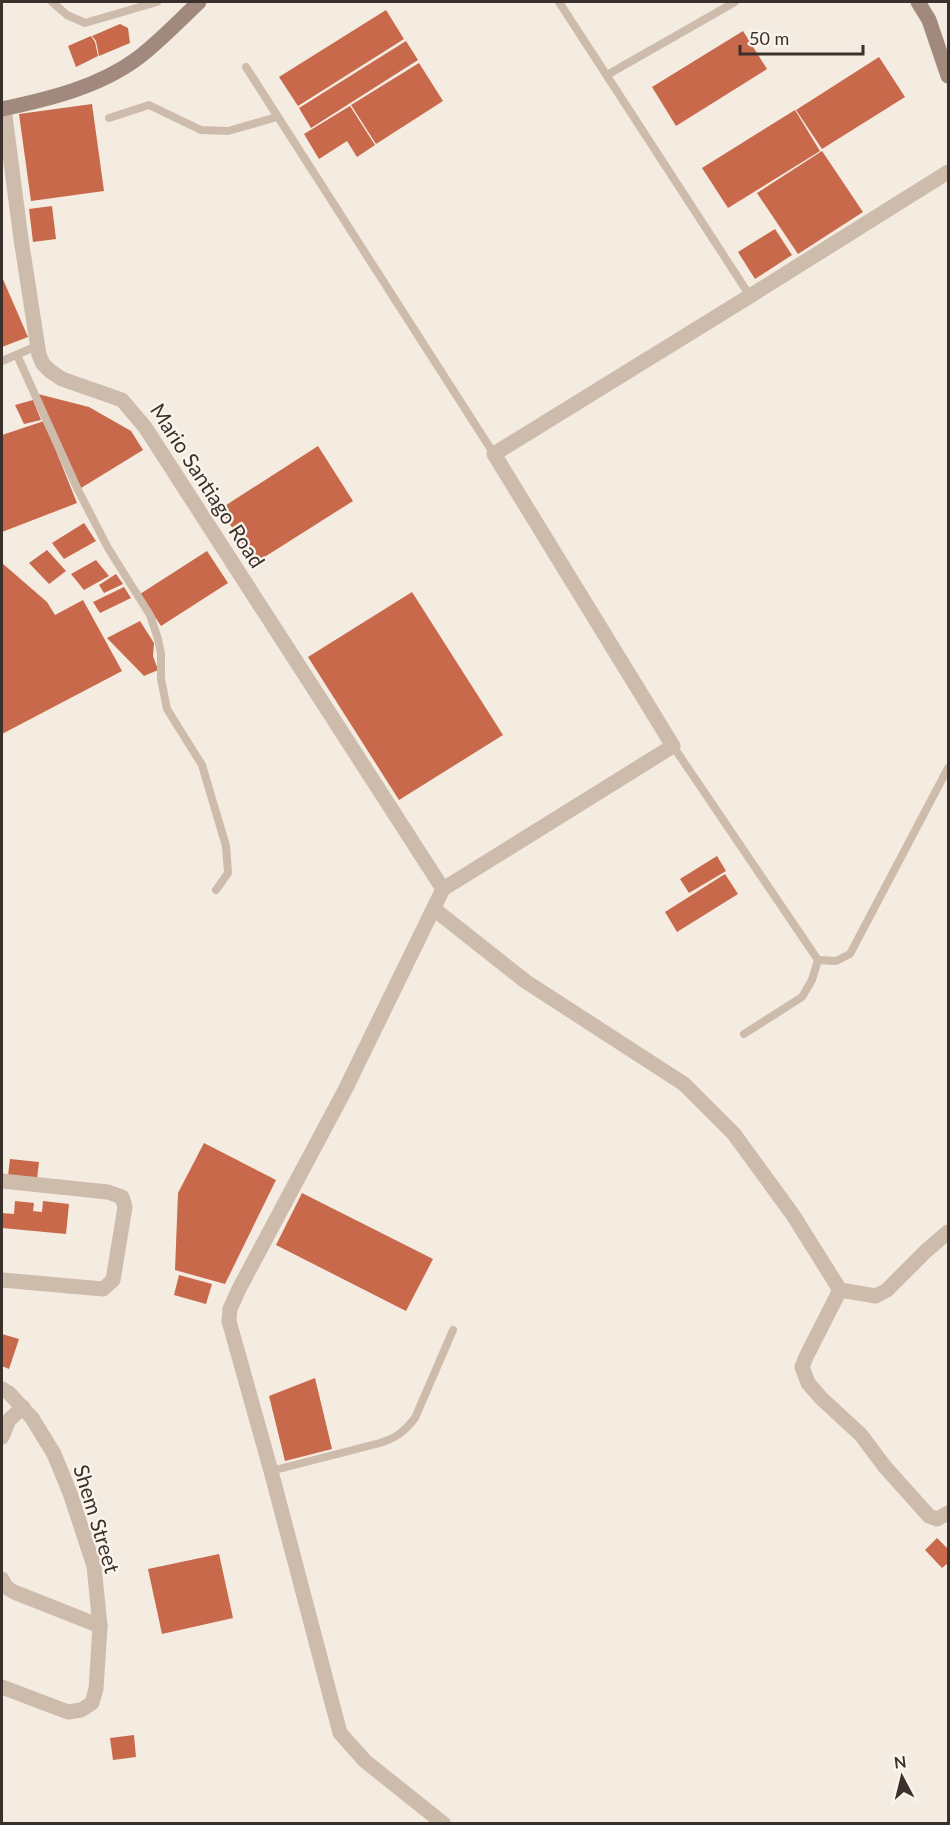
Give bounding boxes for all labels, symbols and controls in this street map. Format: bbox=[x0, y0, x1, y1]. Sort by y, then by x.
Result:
scale bar bbox=[740, 18, 863, 56]
text: 50 m bbox=[749, 27, 789, 49]
street label: Mario Santiago Road bbox=[146, 398, 271, 572]
street label: Shem Street bbox=[69, 1461, 126, 1576]
north arrow bbox=[872, 1747, 932, 1807]
text: N bbox=[893, 1751, 907, 1772]

